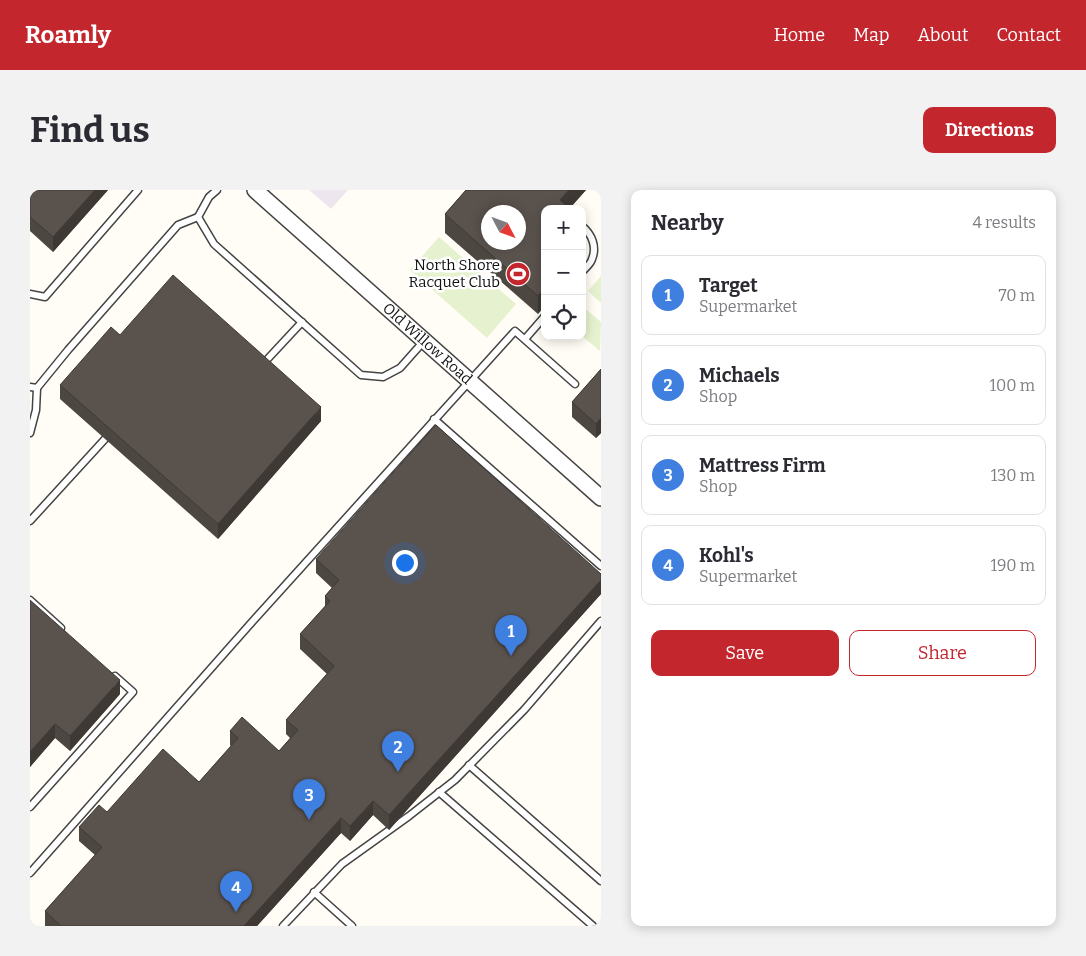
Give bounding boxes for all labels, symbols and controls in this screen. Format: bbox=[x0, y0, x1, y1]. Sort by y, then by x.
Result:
text: Roamly bbox=[25, 21, 111, 49]
text: Home bbox=[774, 24, 825, 46]
text: Map bbox=[853, 24, 889, 46]
text: About bbox=[917, 24, 968, 46]
text: Contact bbox=[996, 24, 1061, 46]
button: Directions bbox=[923, 107, 1056, 153]
text: Find us bbox=[30, 109, 150, 151]
north arrow bbox=[481, 205, 526, 250]
map controls bbox=[541, 205, 586, 340]
button: + bbox=[541, 205, 586, 250]
text: Nearby bbox=[651, 210, 724, 236]
text: 4 results bbox=[973, 213, 1036, 232]
button: − bbox=[541, 250, 586, 295]
place label: North Shore Racquet Club bbox=[409, 256, 500, 291]
sports icon: North Shore Racquet Club bbox=[505, 261, 531, 287]
text: Target bbox=[699, 274, 758, 297]
text: 1 bbox=[665, 286, 671, 305]
text: 70 m bbox=[999, 286, 1035, 305]
button: locate bbox=[541, 295, 586, 340]
text: Supermarket bbox=[699, 297, 797, 316]
street label: Old Willow Road bbox=[379, 299, 476, 388]
text: Michaels bbox=[699, 364, 780, 387]
text: 2 bbox=[663, 376, 673, 395]
text: 100 m bbox=[990, 376, 1035, 395]
text: Shop bbox=[699, 387, 737, 406]
text: Mattress Firm bbox=[699, 454, 826, 477]
text: 3 bbox=[663, 466, 673, 485]
text: 130 m bbox=[991, 466, 1035, 485]
text: Shop bbox=[699, 477, 737, 496]
text: Kohl's bbox=[699, 544, 754, 567]
your location bbox=[392, 550, 418, 576]
text: 4 bbox=[663, 556, 673, 575]
text: 190 m bbox=[990, 556, 1035, 575]
text: Supermarket bbox=[699, 567, 797, 586]
pin: 1 bbox=[495, 615, 527, 656]
button: Save bbox=[651, 630, 839, 676]
button: Share bbox=[849, 630, 1036, 676]
pin: 2 bbox=[382, 731, 414, 772]
pin: 3 bbox=[293, 779, 325, 820]
pin: 4 bbox=[220, 871, 252, 912]

